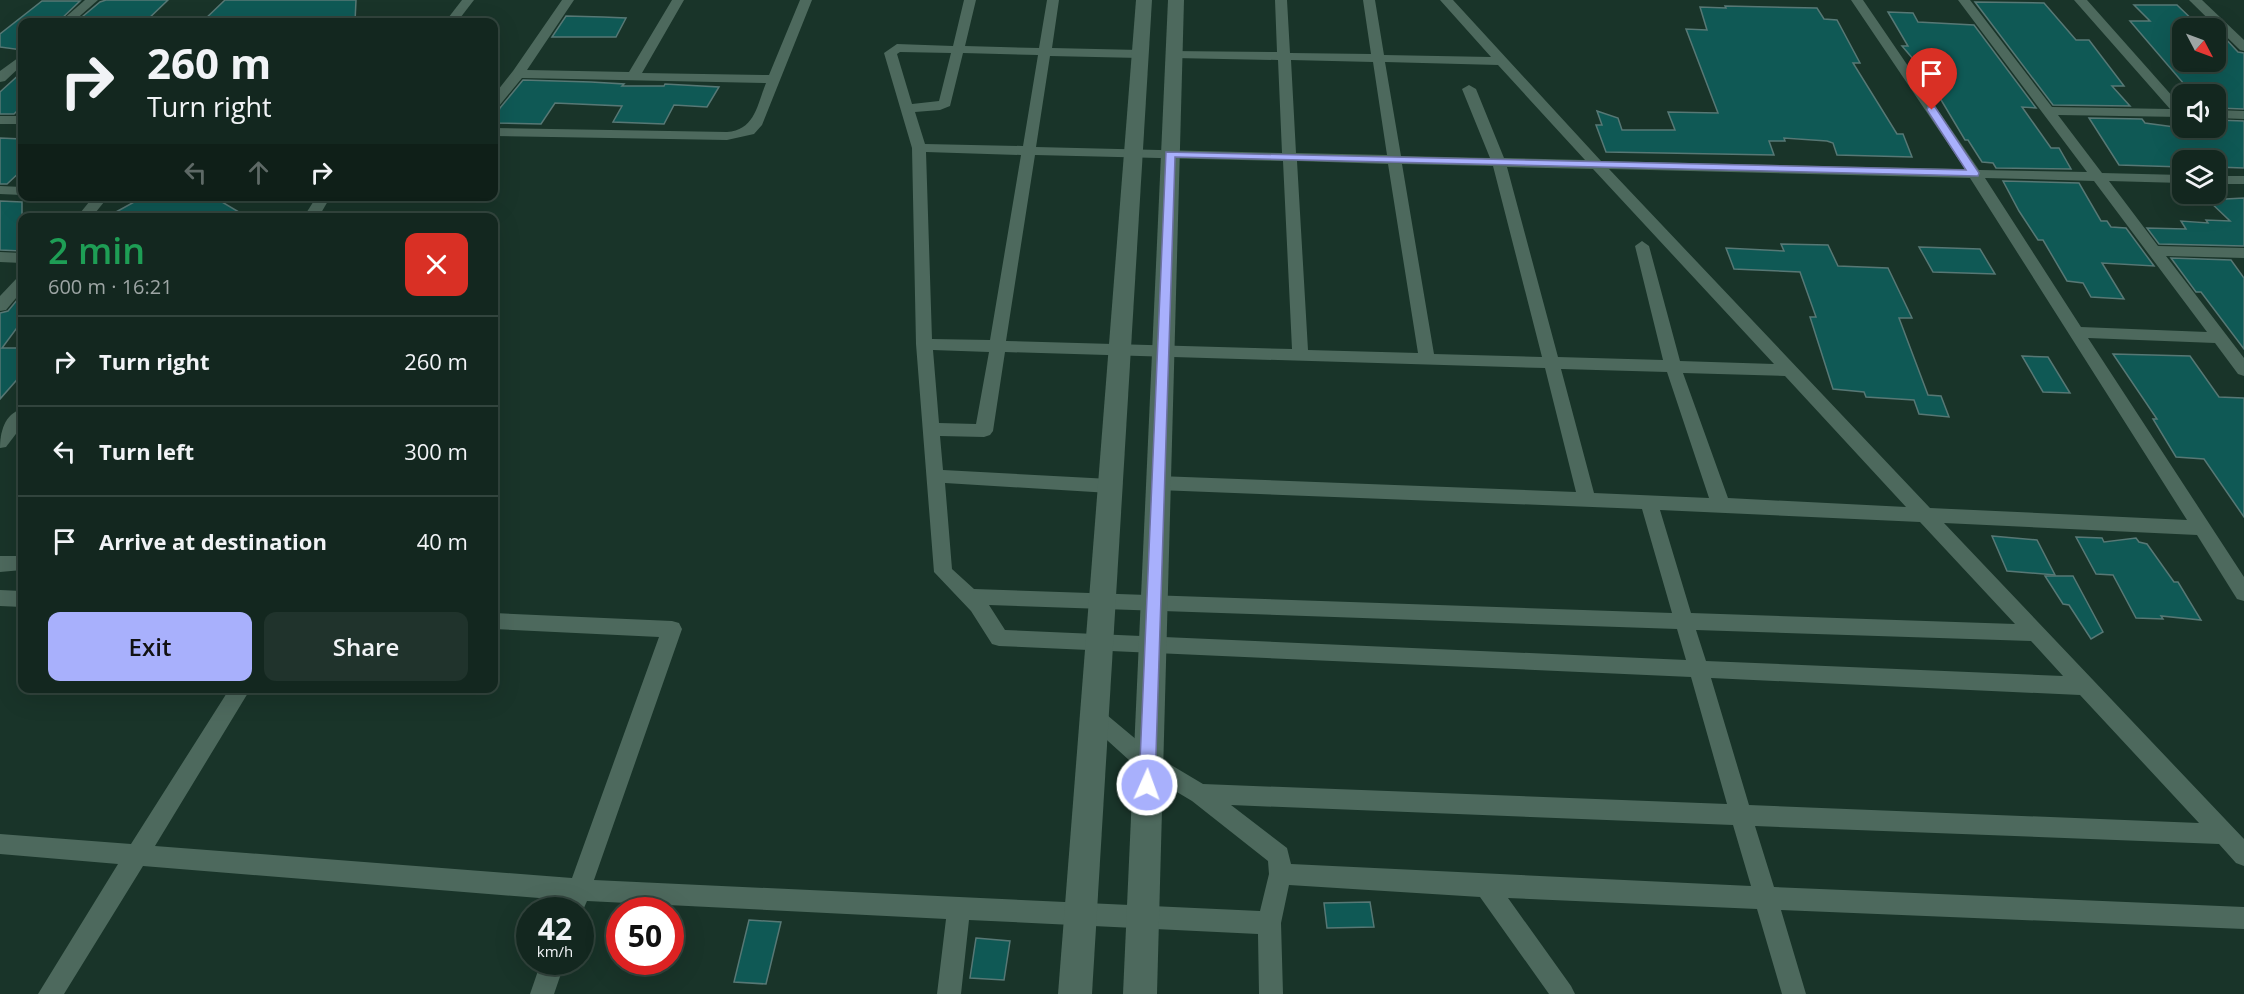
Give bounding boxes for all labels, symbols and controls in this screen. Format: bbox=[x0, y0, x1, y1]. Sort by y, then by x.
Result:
north arrow bbox=[2172, 18, 2226, 72]
map controls bbox=[2172, 18, 2226, 204]
text: 260 m bbox=[147, 34, 271, 91]
icon: right bbox=[48, 42, 126, 120]
pin bbox=[1906, 48, 1957, 110]
icon: arrive bbox=[1915, 57, 1948, 90]
button: sound bbox=[2172, 84, 2226, 138]
text: Turn right bbox=[147, 88, 272, 125]
button: layers bbox=[2172, 150, 2226, 204]
icon: left bbox=[179, 156, 212, 189]
icon: ahead bbox=[242, 156, 275, 189]
icon: right bbox=[305, 156, 338, 189]
text: 2 min bbox=[48, 226, 145, 275]
button: close bbox=[405, 233, 468, 296]
text: 600 m · 16:21 bbox=[48, 273, 173, 300]
icon: right bbox=[48, 345, 81, 378]
text: Turn right bbox=[99, 346, 210, 376]
text: 260 m bbox=[404, 346, 468, 376]
icon: left bbox=[48, 435, 81, 468]
text: Turn left bbox=[99, 436, 194, 466]
text: 300 m bbox=[404, 436, 468, 466]
icon: arrive bbox=[48, 525, 81, 558]
text: Arrive at destination bbox=[99, 526, 327, 556]
text: 40 m bbox=[417, 526, 468, 556]
button: Exit bbox=[48, 612, 252, 681]
button: Share bbox=[264, 612, 468, 681]
position arrow bbox=[1115, 753, 1179, 817]
speed limit sign: 50 bbox=[606, 897, 684, 975]
text: 42 bbox=[538, 908, 572, 949]
text: km/h bbox=[537, 941, 573, 961]

